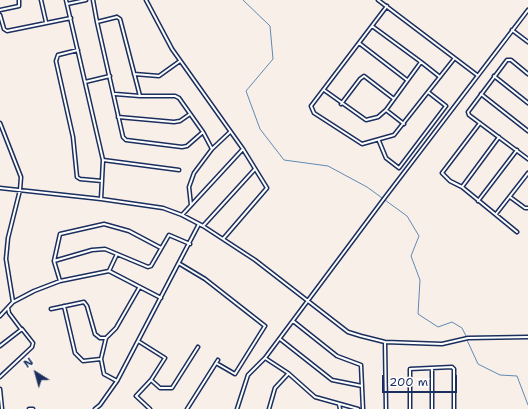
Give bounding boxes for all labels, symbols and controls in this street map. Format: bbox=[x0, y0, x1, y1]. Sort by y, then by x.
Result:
north arrow bbox=[16, 353, 56, 393]
text: N bbox=[20, 354, 36, 372]
scale bar bbox=[384, 367, 459, 393]
text: 200 m bbox=[389, 374, 428, 390]

